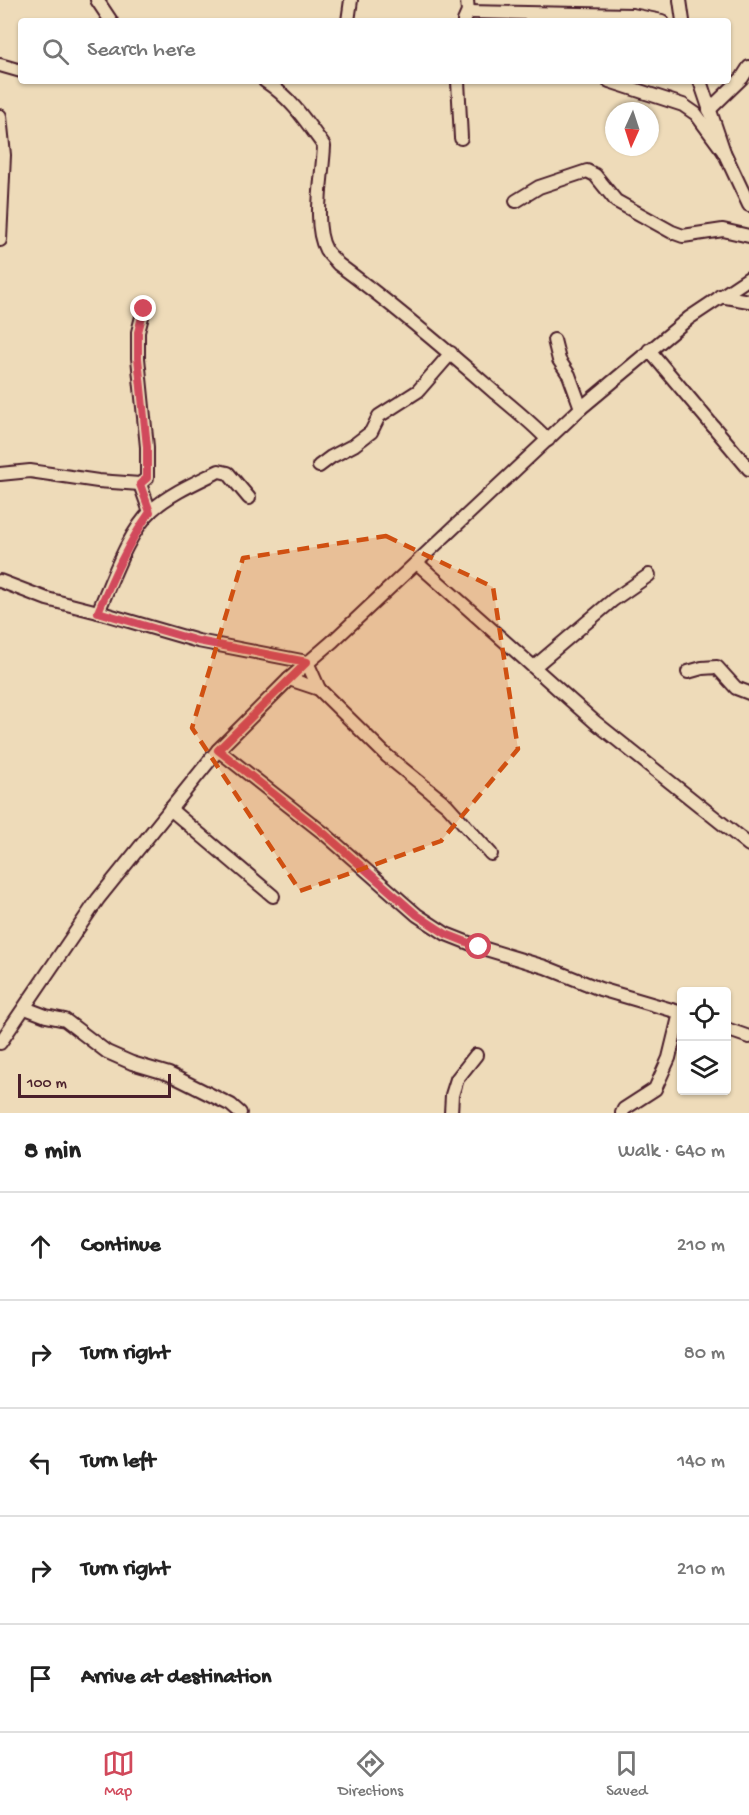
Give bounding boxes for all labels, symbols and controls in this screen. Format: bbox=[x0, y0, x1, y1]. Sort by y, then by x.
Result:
search box bbox=[18, 18, 731, 84]
icon: search bbox=[39, 35, 72, 68]
text: Search here bbox=[87, 38, 195, 64]
north arrow bbox=[605, 102, 659, 156]
route end bbox=[130, 295, 156, 321]
route start bbox=[465, 933, 491, 959]
map controls bbox=[677, 987, 731, 1095]
button: locate bbox=[677, 987, 731, 1041]
button: layers bbox=[677, 1041, 731, 1095]
scale bar bbox=[18, 1071, 171, 1098]
text: 100 m bbox=[27, 1075, 67, 1094]
text: 8 min bbox=[24, 1137, 81, 1168]
text: Walk · 640 m bbox=[618, 1141, 725, 1164]
icon: ahead bbox=[24, 1230, 57, 1263]
text: Continue bbox=[81, 1233, 161, 1259]
text: 210 m bbox=[677, 1235, 725, 1258]
icon: right bbox=[24, 1338, 57, 1371]
text: Turn right bbox=[81, 1341, 169, 1367]
text: 80 m bbox=[684, 1343, 725, 1366]
icon: left bbox=[24, 1446, 57, 1479]
text: Turn left bbox=[81, 1449, 155, 1475]
text: 140 m bbox=[677, 1451, 725, 1474]
icon: right bbox=[24, 1554, 57, 1587]
text: Turn right bbox=[81, 1557, 169, 1583]
text: 210 m bbox=[677, 1559, 725, 1582]
icon: arrive bbox=[24, 1662, 57, 1695]
text: Arrive at destination bbox=[81, 1665, 271, 1691]
tab: Map bbox=[102, 1747, 135, 1802]
tab: Directions bbox=[338, 1747, 403, 1802]
tab: Saved bbox=[606, 1747, 647, 1802]

